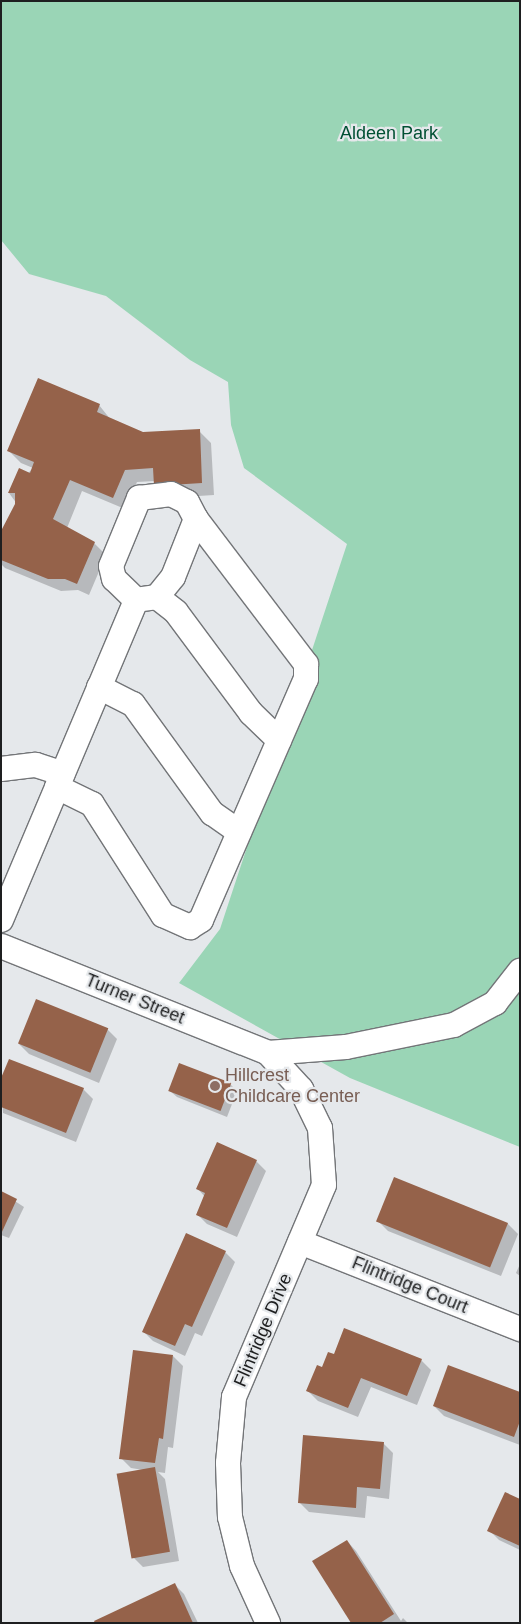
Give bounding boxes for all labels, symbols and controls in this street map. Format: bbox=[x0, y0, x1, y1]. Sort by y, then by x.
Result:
park label: Aldeen Park bbox=[340, 122, 438, 144]
street label: Turner Street bbox=[82, 969, 188, 1029]
place label: Hillcrest Childcare Center bbox=[225, 1065, 360, 1108]
marker: Hillcrest Childcare Center bbox=[209, 1080, 221, 1092]
street label: Flintridge Court bbox=[349, 1252, 471, 1318]
street label: Flintridge Drive bbox=[229, 1270, 297, 1390]

